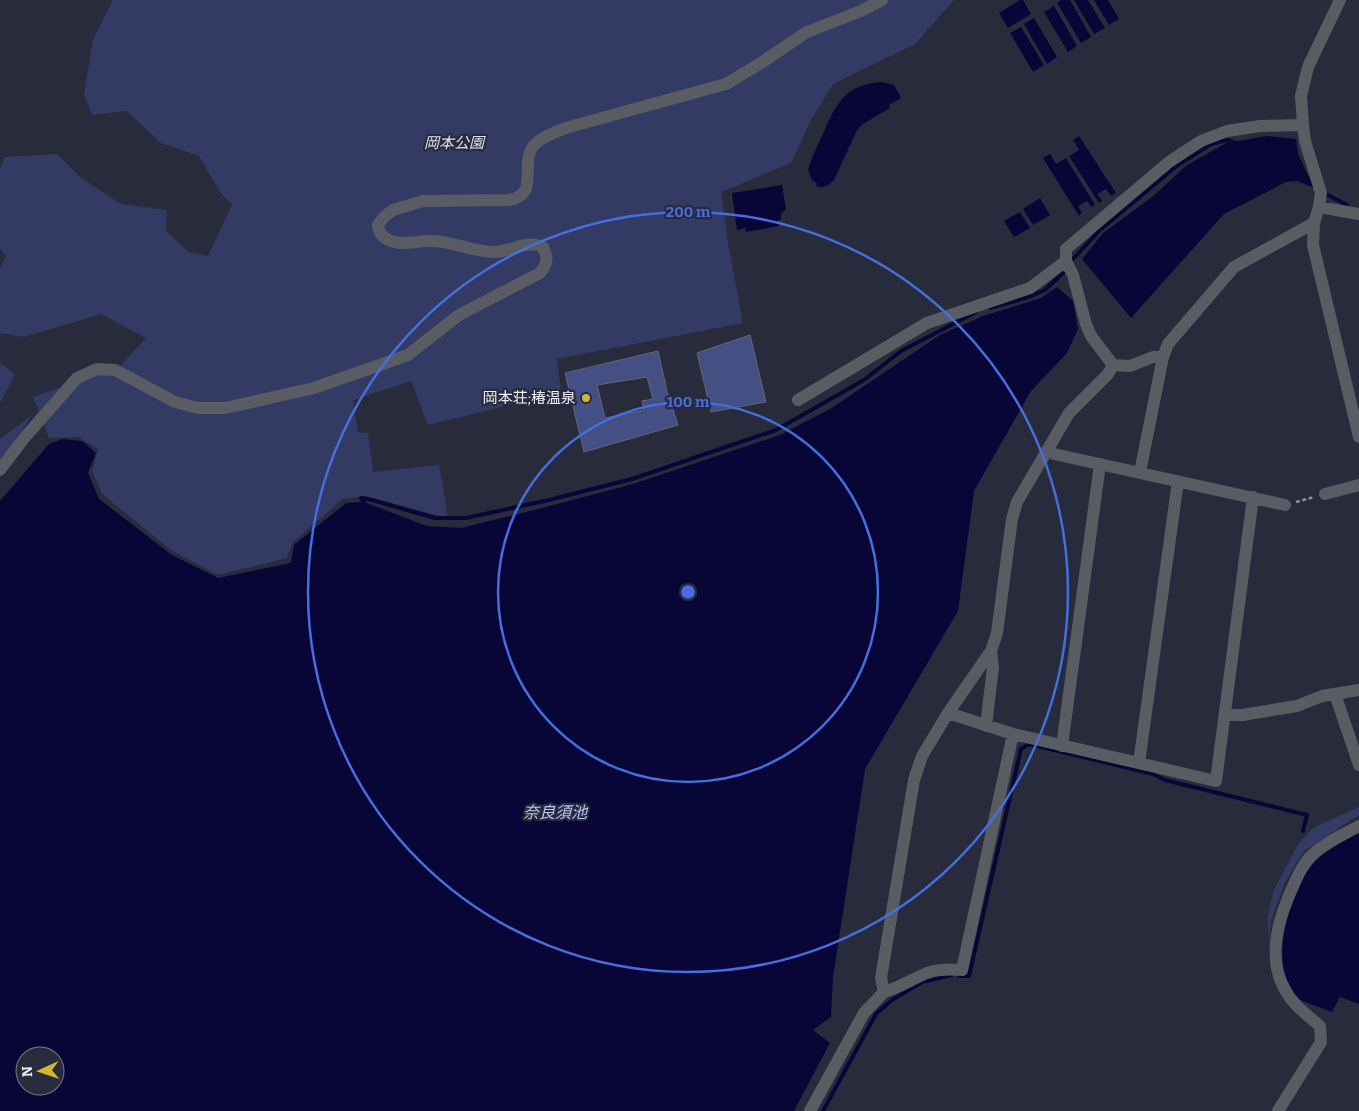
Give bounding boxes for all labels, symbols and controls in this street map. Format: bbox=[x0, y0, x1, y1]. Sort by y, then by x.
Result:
park label: 岡本公園 bbox=[424, 134, 486, 152]
text: 200 m bbox=[666, 203, 711, 221]
place label: 岡本荘;椿温泉 bbox=[483, 389, 576, 407]
marker: 岡本荘;椿温泉 bbox=[580, 392, 592, 404]
text: 100 m bbox=[667, 393, 710, 411]
centre of rings bbox=[679, 583, 697, 601]
water label: 奈良須池 bbox=[523, 803, 589, 822]
north arrow bbox=[15, 1046, 65, 1096]
text: N bbox=[19, 1066, 36, 1077]

